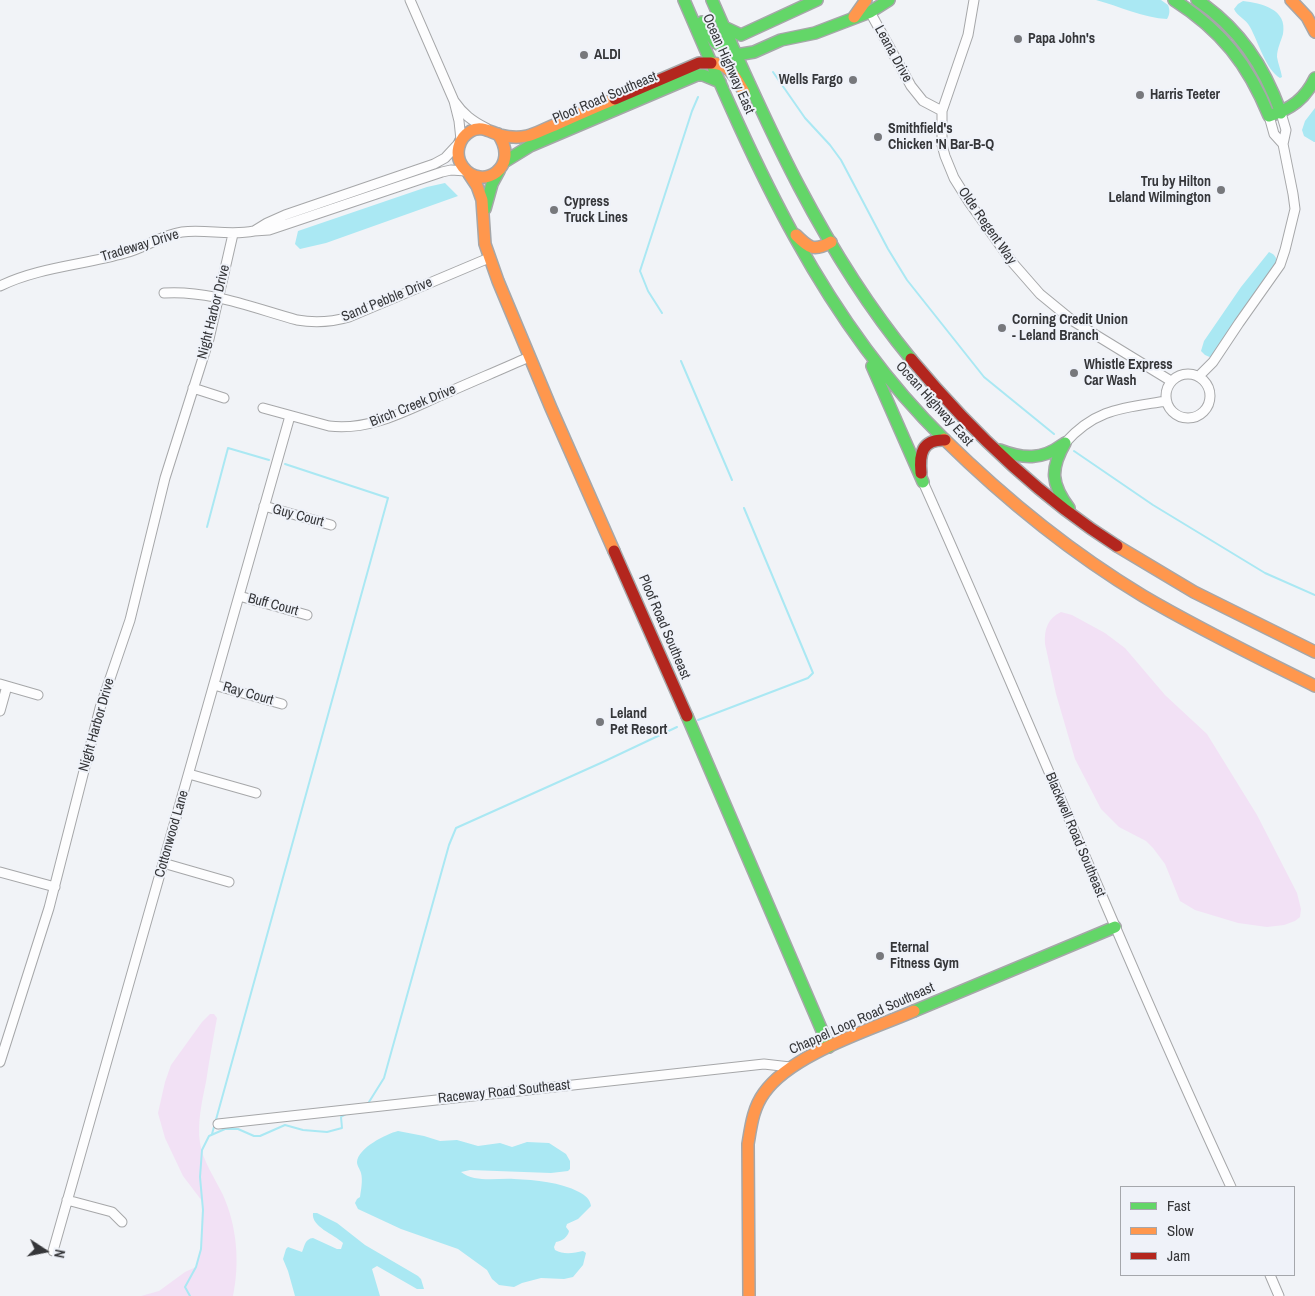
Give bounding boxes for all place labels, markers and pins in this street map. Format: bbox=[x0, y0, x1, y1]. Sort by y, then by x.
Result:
place label: Papa John's bbox=[1028, 31, 1095, 47]
marker: Papa John's bbox=[1012, 33, 1024, 45]
place label: ALDI bbox=[594, 47, 621, 63]
marker: ALDI bbox=[578, 49, 590, 61]
place label: Wells Fargo bbox=[779, 72, 843, 88]
marker: Wells Fargo bbox=[847, 74, 859, 86]
place label: Harris Teeter bbox=[1150, 87, 1220, 103]
marker: Harris Teeter bbox=[1134, 89, 1146, 101]
place label: Smithfield's Chicken 'N Bar-B-Q bbox=[888, 121, 994, 154]
marker: Smithfield's Chicken 'N Bar-B-Q bbox=[872, 131, 884, 143]
place label: Tru by Hilton Leland Wilmington bbox=[1108, 174, 1211, 206]
marker: Tru by Hilton Leland Wilmington bbox=[1215, 184, 1227, 196]
place label: Cypress Truck Lines bbox=[564, 194, 628, 226]
marker: Cypress Truck Lines bbox=[548, 204, 560, 216]
place label: Corning Credit Union - Leland Branch bbox=[1012, 312, 1128, 344]
marker: Corning Credit Union - Leland Branch bbox=[996, 322, 1008, 334]
place label: Whistle Express Car Wash bbox=[1084, 357, 1173, 390]
marker: Whistle Express Car Wash bbox=[1068, 367, 1080, 379]
place label: Leland Pet Resort bbox=[610, 706, 667, 739]
marker: Leland Pet Resort bbox=[594, 716, 606, 728]
place label: Eternal Fitness Gym bbox=[890, 940, 959, 972]
marker: Eternal Fitness Gym bbox=[874, 950, 886, 962]

